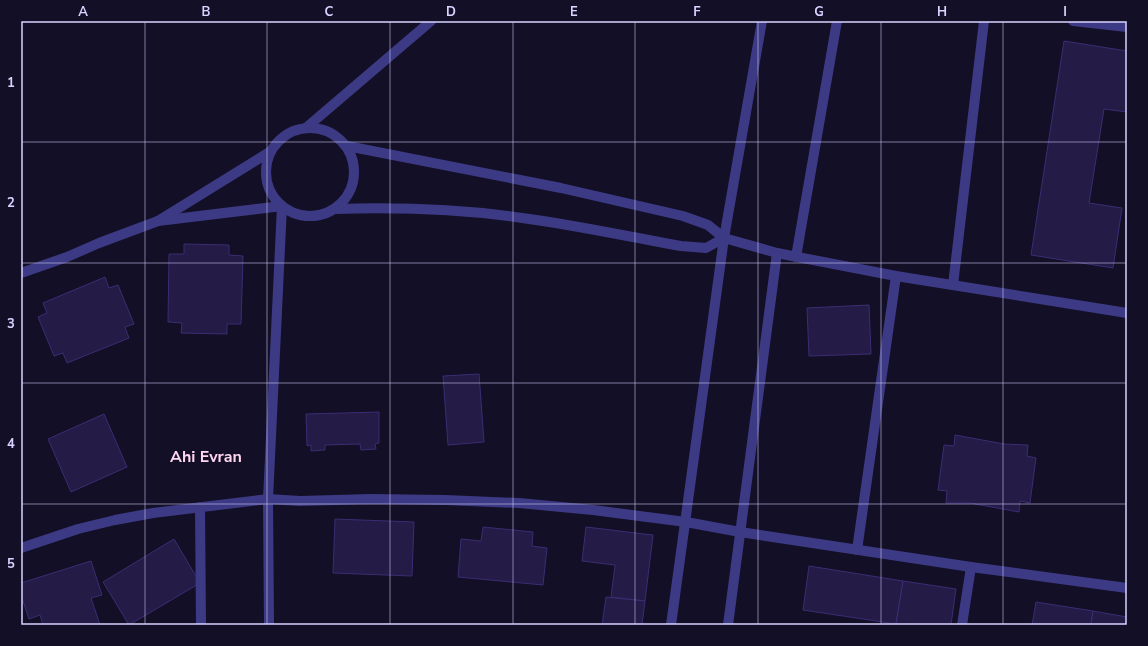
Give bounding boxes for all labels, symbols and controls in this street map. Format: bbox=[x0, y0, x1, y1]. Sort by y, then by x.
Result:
text: A bbox=[78, 3, 88, 21]
text: B bbox=[202, 3, 211, 21]
text: C bbox=[325, 3, 334, 21]
text: D bbox=[446, 3, 456, 21]
text: E bbox=[570, 3, 578, 21]
text: F bbox=[693, 3, 701, 21]
text: G bbox=[814, 3, 824, 21]
text: H bbox=[937, 3, 947, 21]
text: I bbox=[1063, 3, 1067, 21]
text: 1 bbox=[7, 74, 15, 92]
text: 2 bbox=[7, 194, 15, 212]
text: 3 bbox=[7, 315, 15, 333]
text: 4 bbox=[7, 435, 15, 453]
district label: Ahi Evran bbox=[170, 446, 242, 468]
text: 5 bbox=[7, 555, 15, 573]

